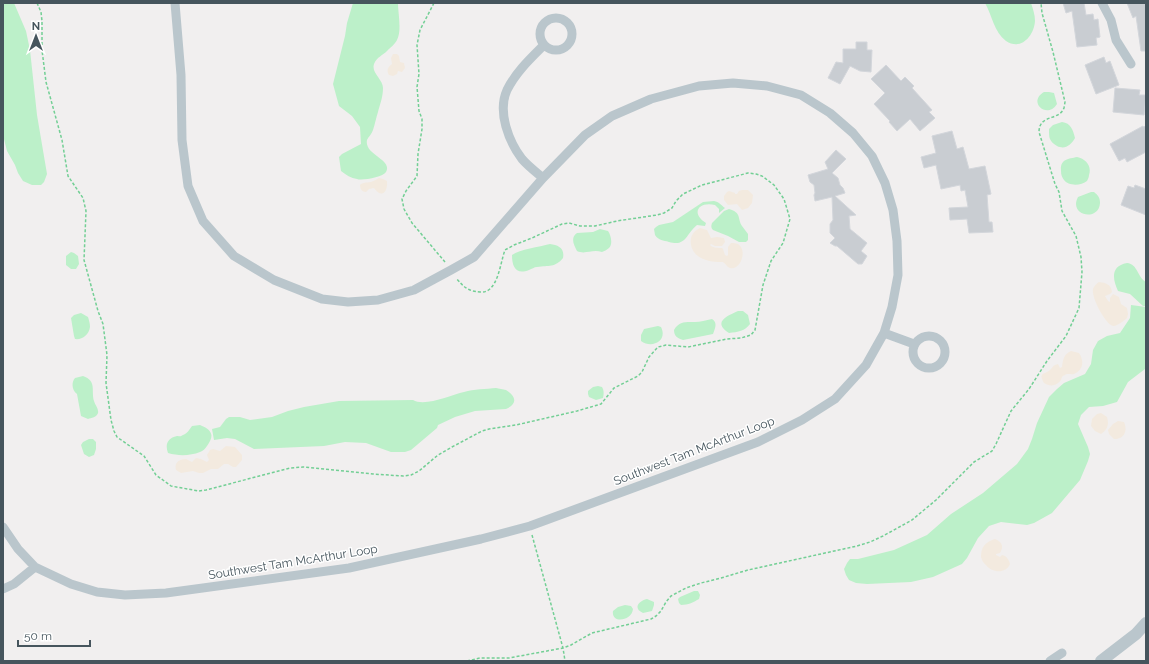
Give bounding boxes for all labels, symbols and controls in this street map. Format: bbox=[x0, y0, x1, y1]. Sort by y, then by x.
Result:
north arrow bbox=[16, 16, 56, 56]
text: N bbox=[32, 20, 40, 33]
street label: Southwest Tam McArthur Loop bbox=[612, 414, 776, 488]
street label: Southwest Tam McArthur Loop bbox=[207, 542, 379, 582]
scale bar bbox=[18, 622, 90, 648]
text: 50 m bbox=[24, 629, 52, 643]

